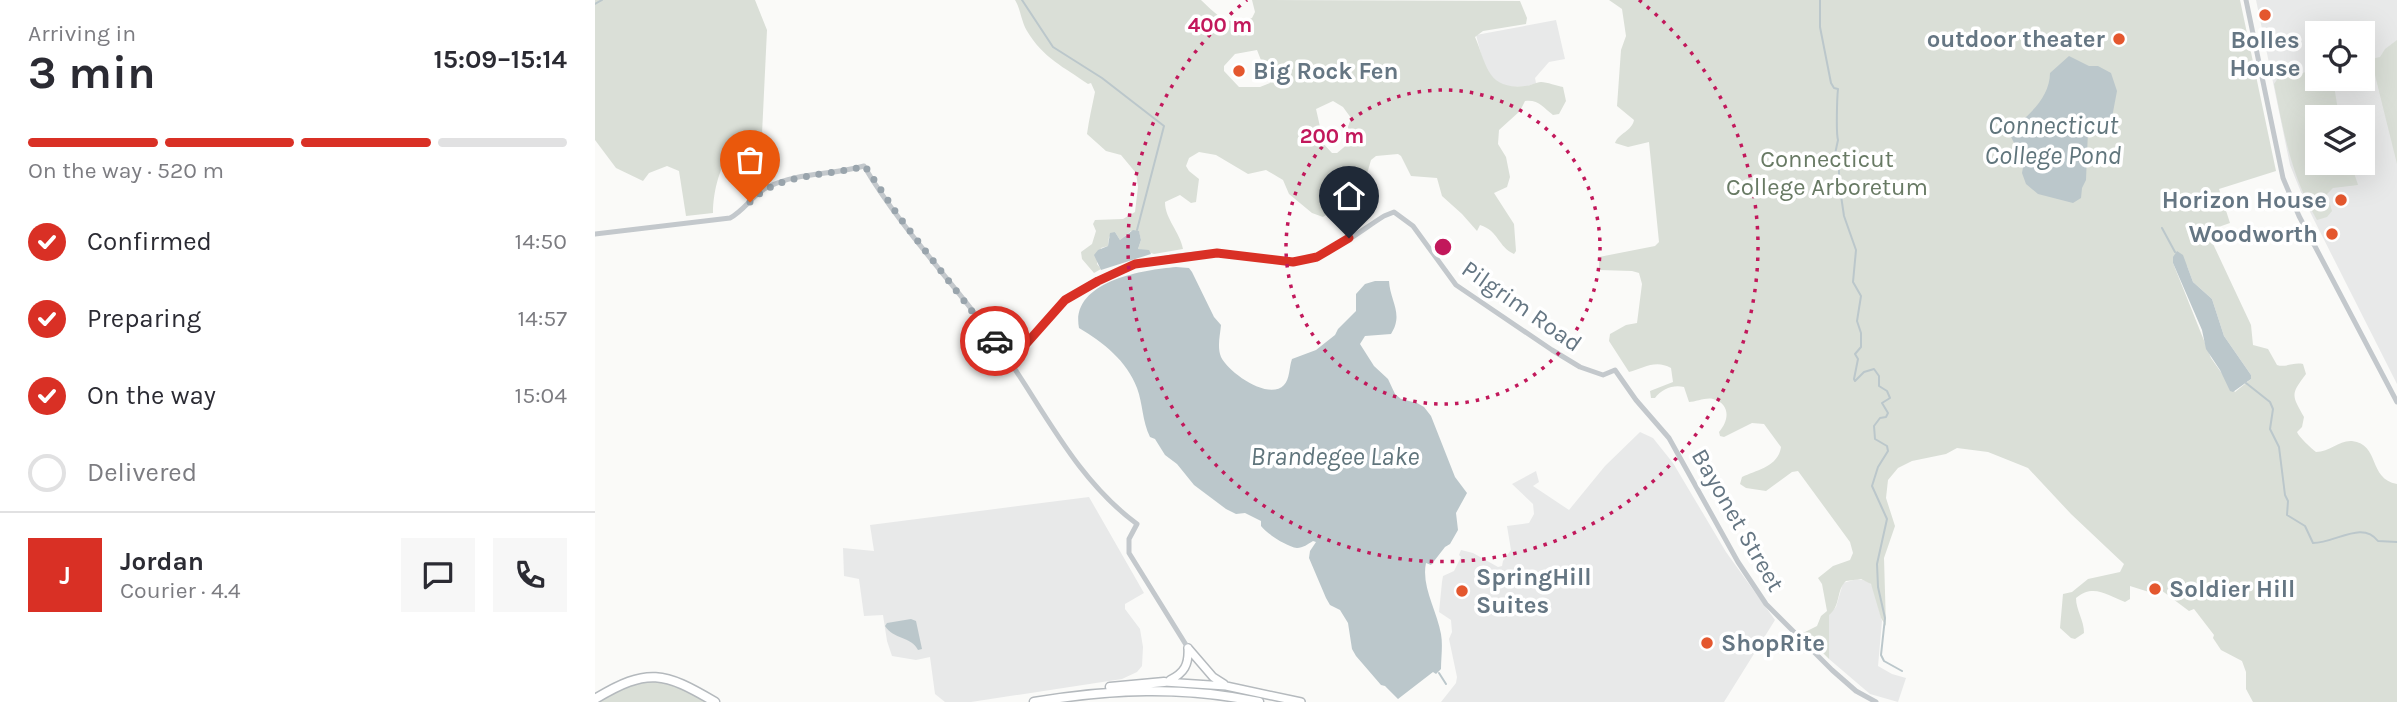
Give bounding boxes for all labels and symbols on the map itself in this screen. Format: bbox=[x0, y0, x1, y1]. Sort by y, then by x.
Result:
marker: Bolles House bbox=[2257, 7, 2273, 23]
text: 400 m bbox=[1188, 13, 1252, 37]
place label: outdoor theater bbox=[1927, 25, 2106, 53]
place label: Bolles House bbox=[2230, 26, 2300, 82]
marker: outdoor theater bbox=[2111, 31, 2127, 47]
place label: Big Rock Fen bbox=[1253, 57, 1399, 85]
marker: Big Rock Fen bbox=[1231, 63, 1247, 79]
water label: Connecticut College Pond bbox=[1985, 110, 2122, 171]
text: 200 m bbox=[1300, 124, 1364, 148]
pin bbox=[720, 130, 780, 202]
park label: Connecticut College Arboretum bbox=[1726, 145, 1928, 201]
pin bbox=[1319, 166, 1379, 238]
place label: Horizon House bbox=[2162, 186, 2327, 214]
marker: Horizon House bbox=[2333, 192, 2349, 208]
place label: Woodworth bbox=[2189, 220, 2318, 248]
marker: Woodworth bbox=[2324, 226, 2340, 242]
centre of rings bbox=[1431, 235, 1455, 259]
street label: Pilgrim Road bbox=[1457, 254, 1587, 358]
courier bbox=[960, 306, 1030, 376]
water label: Brandegee Lake bbox=[1251, 441, 1419, 472]
street label: Bayonet Street bbox=[1686, 444, 1790, 596]
place label: SpringHill Suites bbox=[1476, 563, 1592, 619]
place label: Soldier Hill bbox=[2169, 575, 2295, 603]
marker: Soldier Hill bbox=[2147, 581, 2163, 597]
marker: SpringHill Suites bbox=[1454, 583, 1470, 599]
place label: ShopRite bbox=[1721, 629, 1825, 657]
marker: ShopRite bbox=[1699, 635, 1715, 651]

